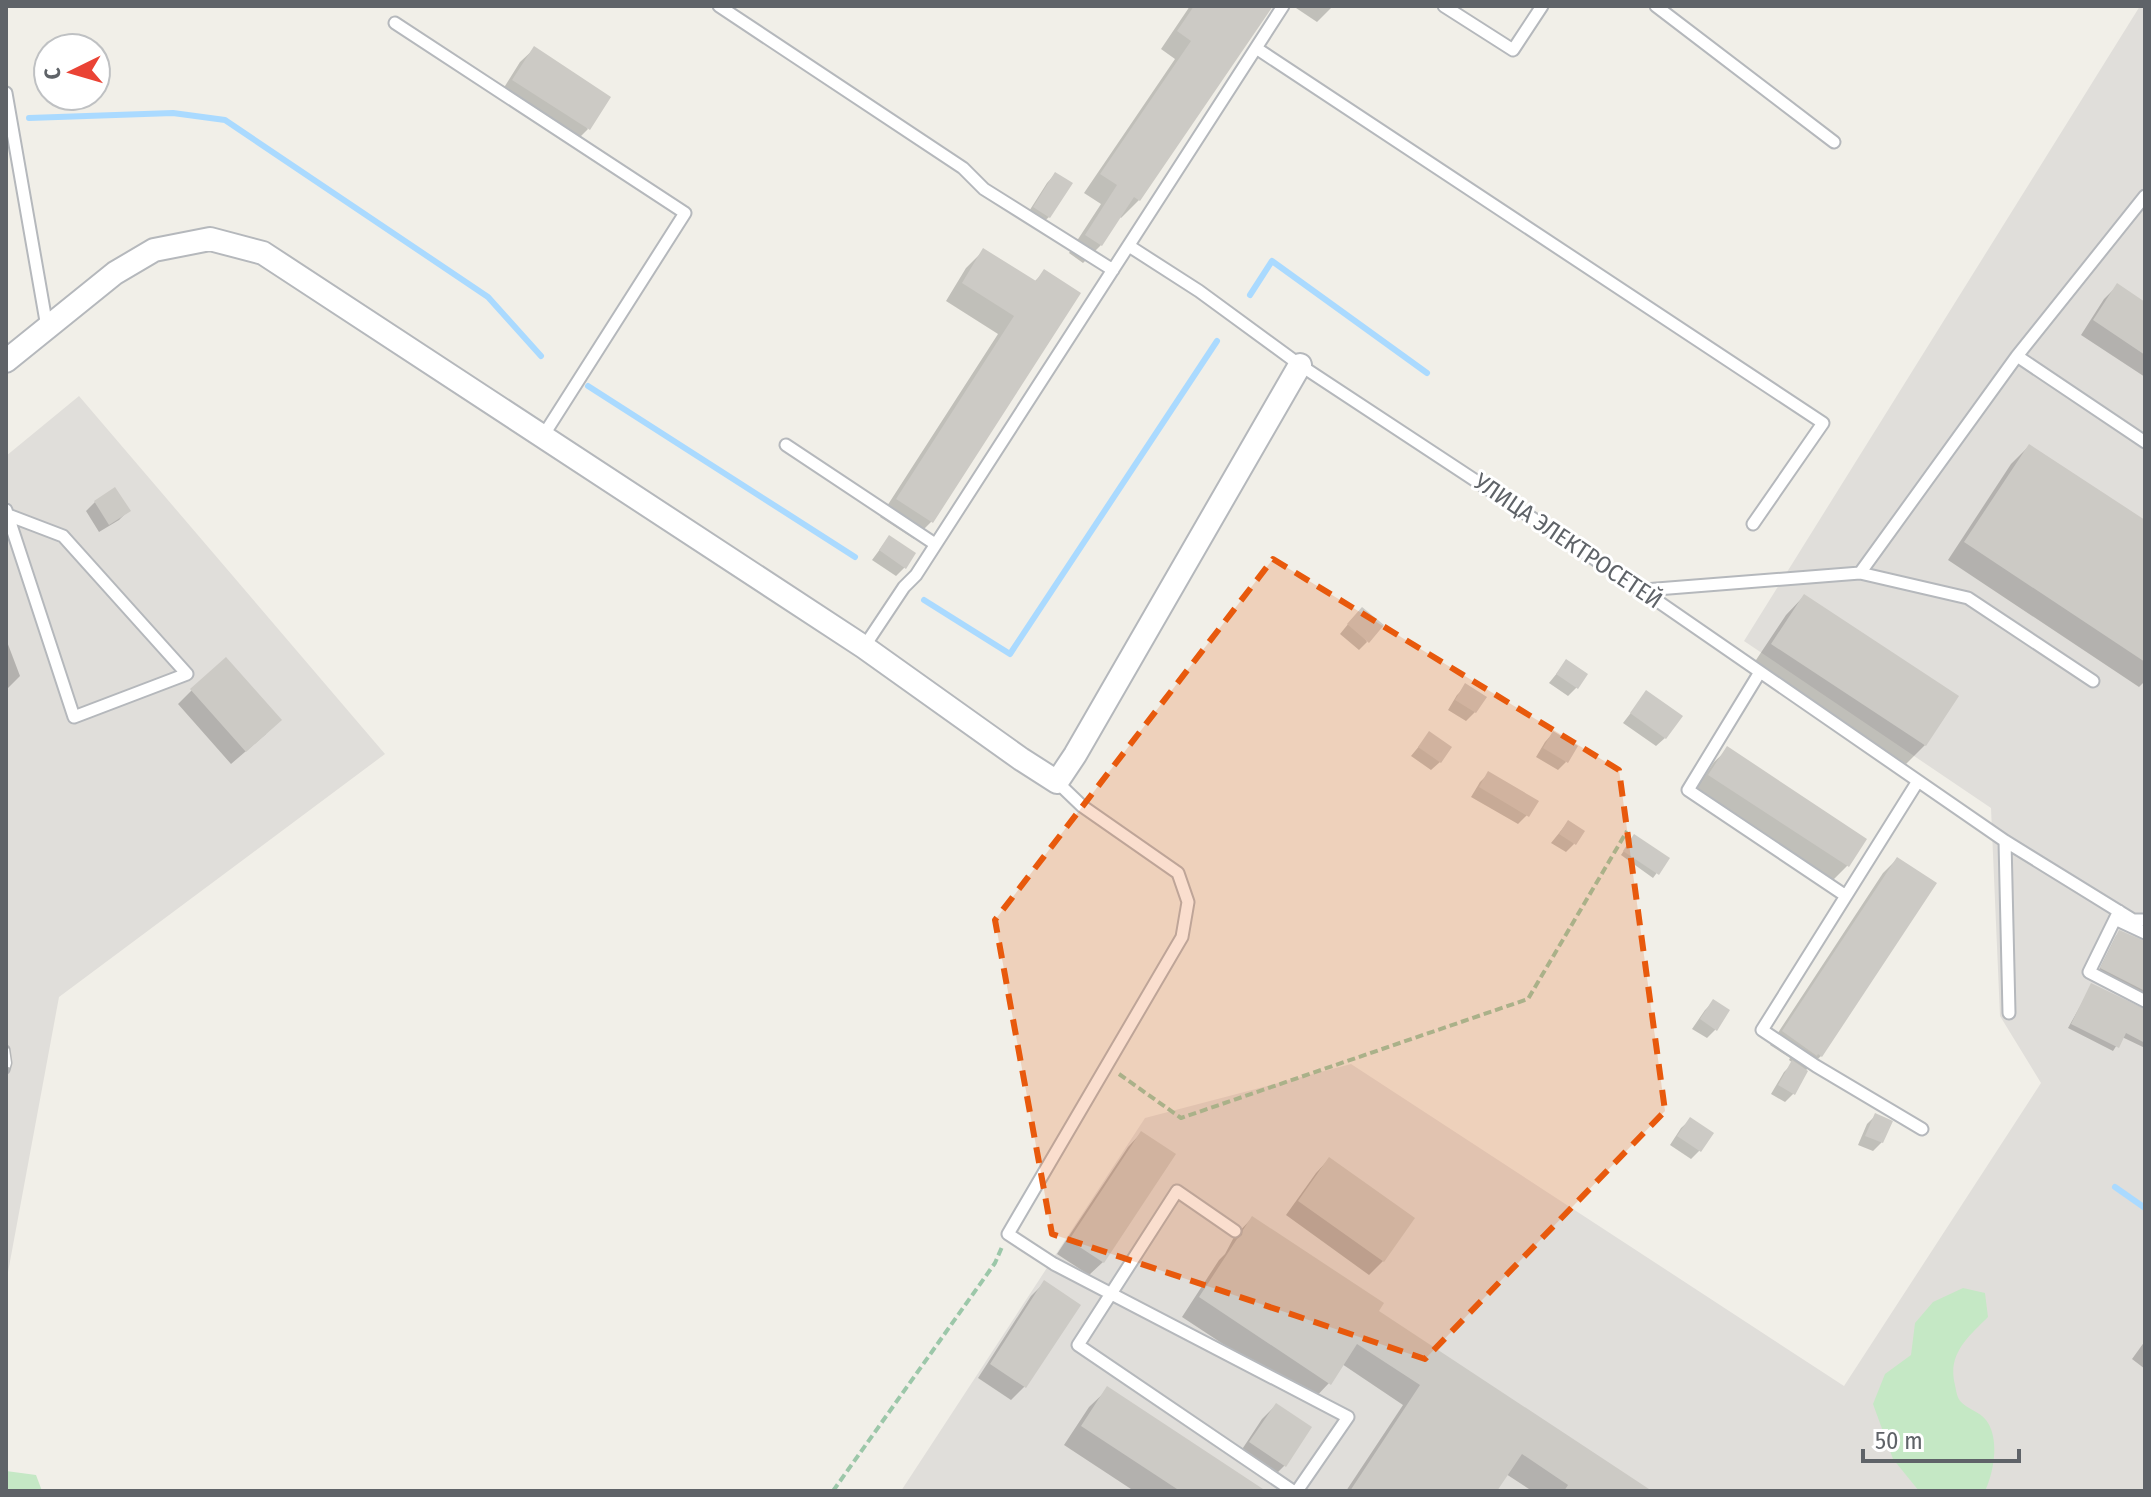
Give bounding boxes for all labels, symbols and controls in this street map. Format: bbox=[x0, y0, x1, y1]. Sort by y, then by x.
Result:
north arrow bbox=[32, 32, 112, 112]
text: С bbox=[39, 66, 67, 81]
street label: УЛИЦА ЭЛЕКТРОСЕТЕЙ bbox=[1468, 467, 1667, 614]
scale bar bbox=[1863, 1413, 2019, 1463]
text: 50 m bbox=[1875, 1427, 1923, 1455]

